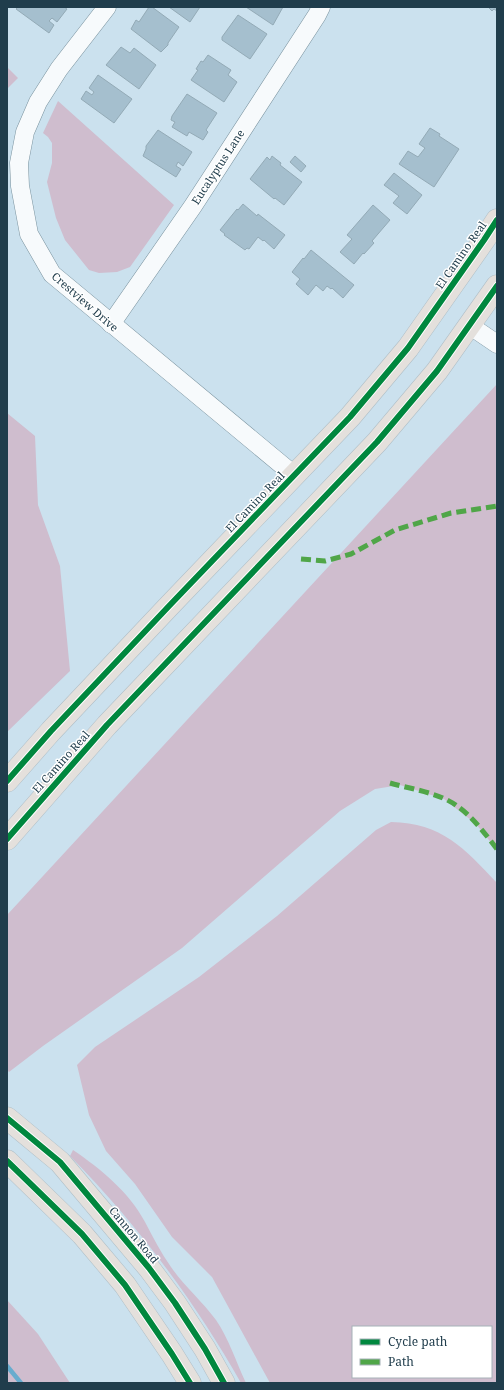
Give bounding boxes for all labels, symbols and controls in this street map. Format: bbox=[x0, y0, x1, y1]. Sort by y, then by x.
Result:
street label: Eucalyptus Lane bbox=[188, 126, 247, 207]
street label: El Camino Real bbox=[432, 218, 490, 291]
street label: Crestview Drive bbox=[49, 268, 122, 335]
street label: El Camino Real bbox=[222, 468, 288, 535]
street label: El Camino Real bbox=[29, 727, 93, 796]
street label: Cannon Road bbox=[106, 1203, 163, 1266]
legend bbox=[352, 1326, 492, 1378]
text: Cycle path bbox=[388, 1333, 448, 1350]
text: Path bbox=[388, 1353, 414, 1370]

